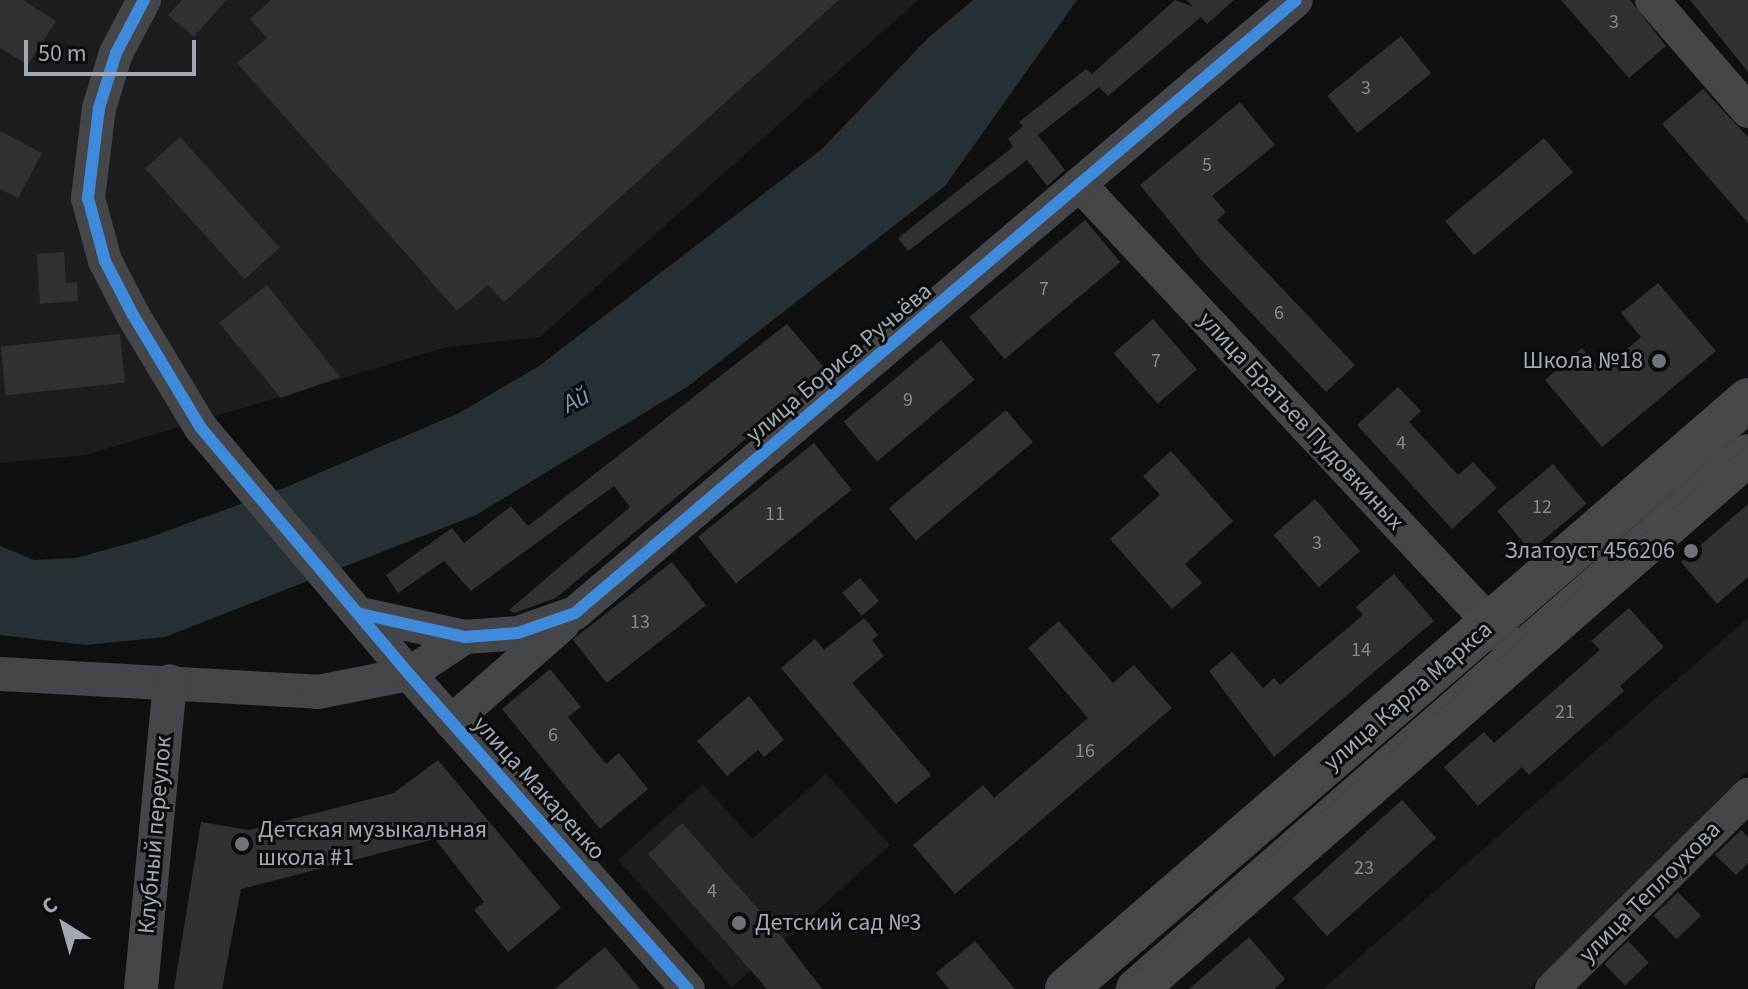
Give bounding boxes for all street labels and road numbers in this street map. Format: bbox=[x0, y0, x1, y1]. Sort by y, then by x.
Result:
street label: улица Бориса Ручьёва bbox=[740, 277, 938, 449]
street label: улица Братьев Пудовкиных bbox=[1192, 306, 1410, 536]
street label: улица Карла Маркса bbox=[1318, 615, 1498, 777]
street label: улица Макаренко bbox=[467, 710, 611, 866]
street label: Клубный переулок bbox=[132, 735, 178, 935]
street label: улица Теплоухова bbox=[1573, 815, 1727, 969]

